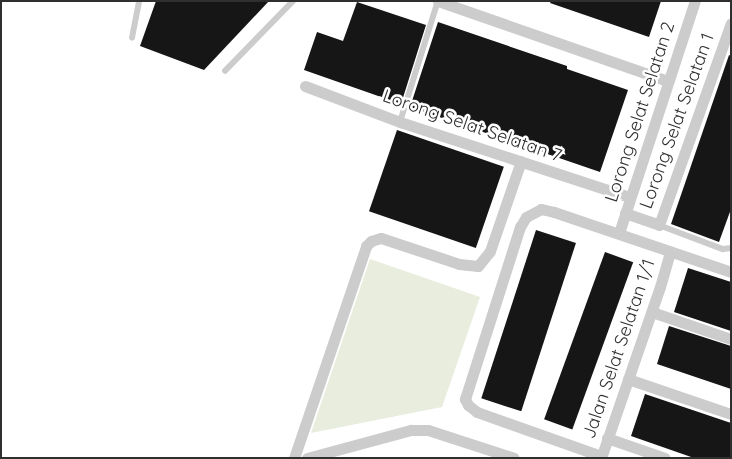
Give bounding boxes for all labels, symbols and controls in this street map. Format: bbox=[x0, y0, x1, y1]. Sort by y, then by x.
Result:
street label: Lorong Selat Selatan 2 bbox=[601, 19, 679, 205]
street label: Lorong Selat Selatan 1 bbox=[635, 30, 719, 212]
street label: Lorong Selat Selatan 7 bbox=[380, 85, 564, 167]
street label: Jalan Selat Selatan 1/1 bbox=[578, 256, 660, 442]

